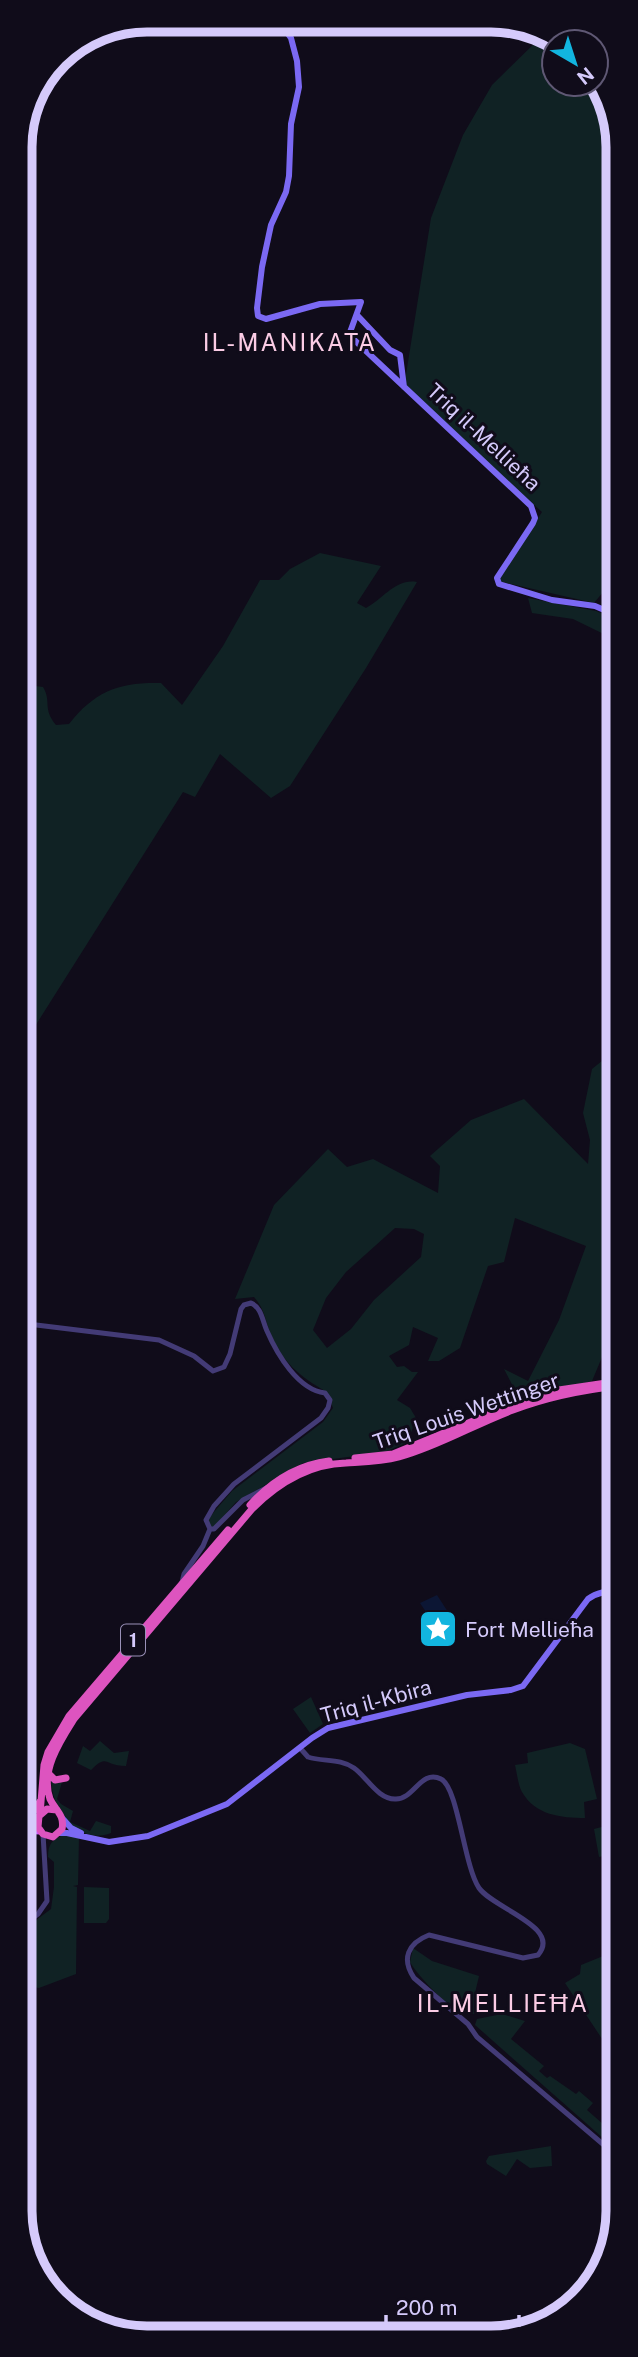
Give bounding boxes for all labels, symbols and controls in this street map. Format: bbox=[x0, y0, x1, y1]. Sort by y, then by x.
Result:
north arrow bbox=[540, 28, 610, 98]
text: N bbox=[573, 63, 598, 89]
district label: IL-MANIKATA bbox=[203, 328, 377, 356]
street label: Triq il-Mellieħa bbox=[422, 378, 546, 496]
street label: Triq Louis Wettinger bbox=[370, 1367, 562, 1455]
place icon: Fort Mellieħa bbox=[417, 1608, 459, 1650]
place label: Fort Mellieħa bbox=[465, 1617, 594, 1642]
road number: 1 bbox=[121, 1624, 145, 1656]
street label: Triq il-Kbira bbox=[318, 1674, 434, 1728]
district label: IL-MELLIEĦA bbox=[417, 1989, 589, 2017]
scale bar bbox=[386, 2284, 519, 2328]
text: 200 m bbox=[396, 2295, 457, 2320]

